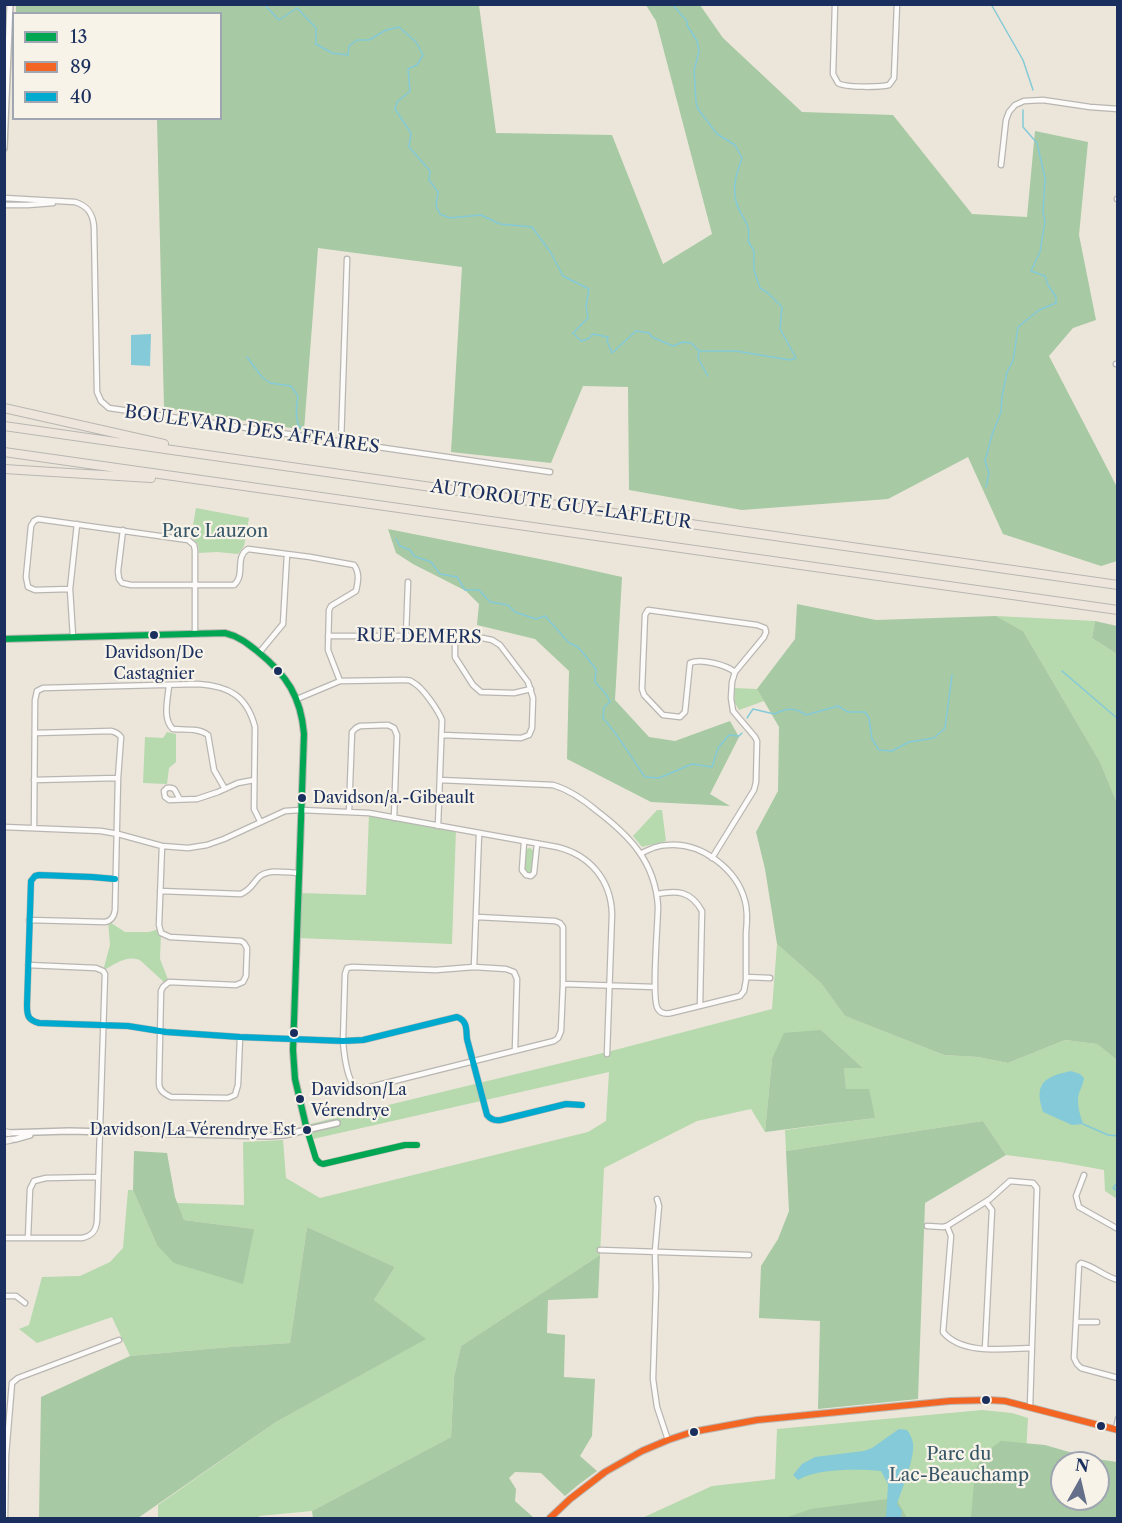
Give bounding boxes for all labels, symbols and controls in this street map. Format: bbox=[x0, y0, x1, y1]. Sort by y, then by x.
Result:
legend bbox=[12, 12, 222, 120]
text: 13 bbox=[70, 26, 87, 48]
text: 89 bbox=[70, 56, 91, 78]
text: 40 bbox=[70, 86, 92, 108]
street label: BOULEVARD DES AFFAIRES bbox=[123, 401, 381, 459]
street label: AUTOROUTE GUY-LAFLEUR bbox=[429, 476, 693, 534]
park label: Parc Lauzon bbox=[162, 521, 268, 543]
street label: RUE DEMERS bbox=[356, 625, 482, 649]
marker: Davidson/De Castagnier bbox=[148, 629, 160, 641]
place label: Davidson/De Castagnier bbox=[105, 643, 203, 681]
unlabelled marker bbox=[272, 665, 284, 677]
place label: Davidson/a.-Gibeault bbox=[313, 788, 475, 808]
marker: Davidson/a.-Gibeault bbox=[296, 792, 308, 804]
unlabelled marker bbox=[288, 1027, 300, 1039]
place label: Davidson/La Vérendrye bbox=[311, 1080, 407, 1118]
marker: Davidson/La Vérendrye bbox=[294, 1093, 306, 1105]
place label: Davidson/La Vérendrye Est bbox=[90, 1120, 296, 1140]
marker: Davidson/La Vérendrye Est bbox=[301, 1124, 313, 1136]
unlabelled marker bbox=[980, 1394, 992, 1406]
unlabelled marker bbox=[1095, 1420, 1107, 1432]
unlabelled marker bbox=[688, 1426, 700, 1438]
park label: Parc du Lac-Beauchamp bbox=[889, 1444, 1029, 1486]
north arrow bbox=[1050, 1451, 1110, 1511]
text: N bbox=[1074, 1454, 1091, 1476]

